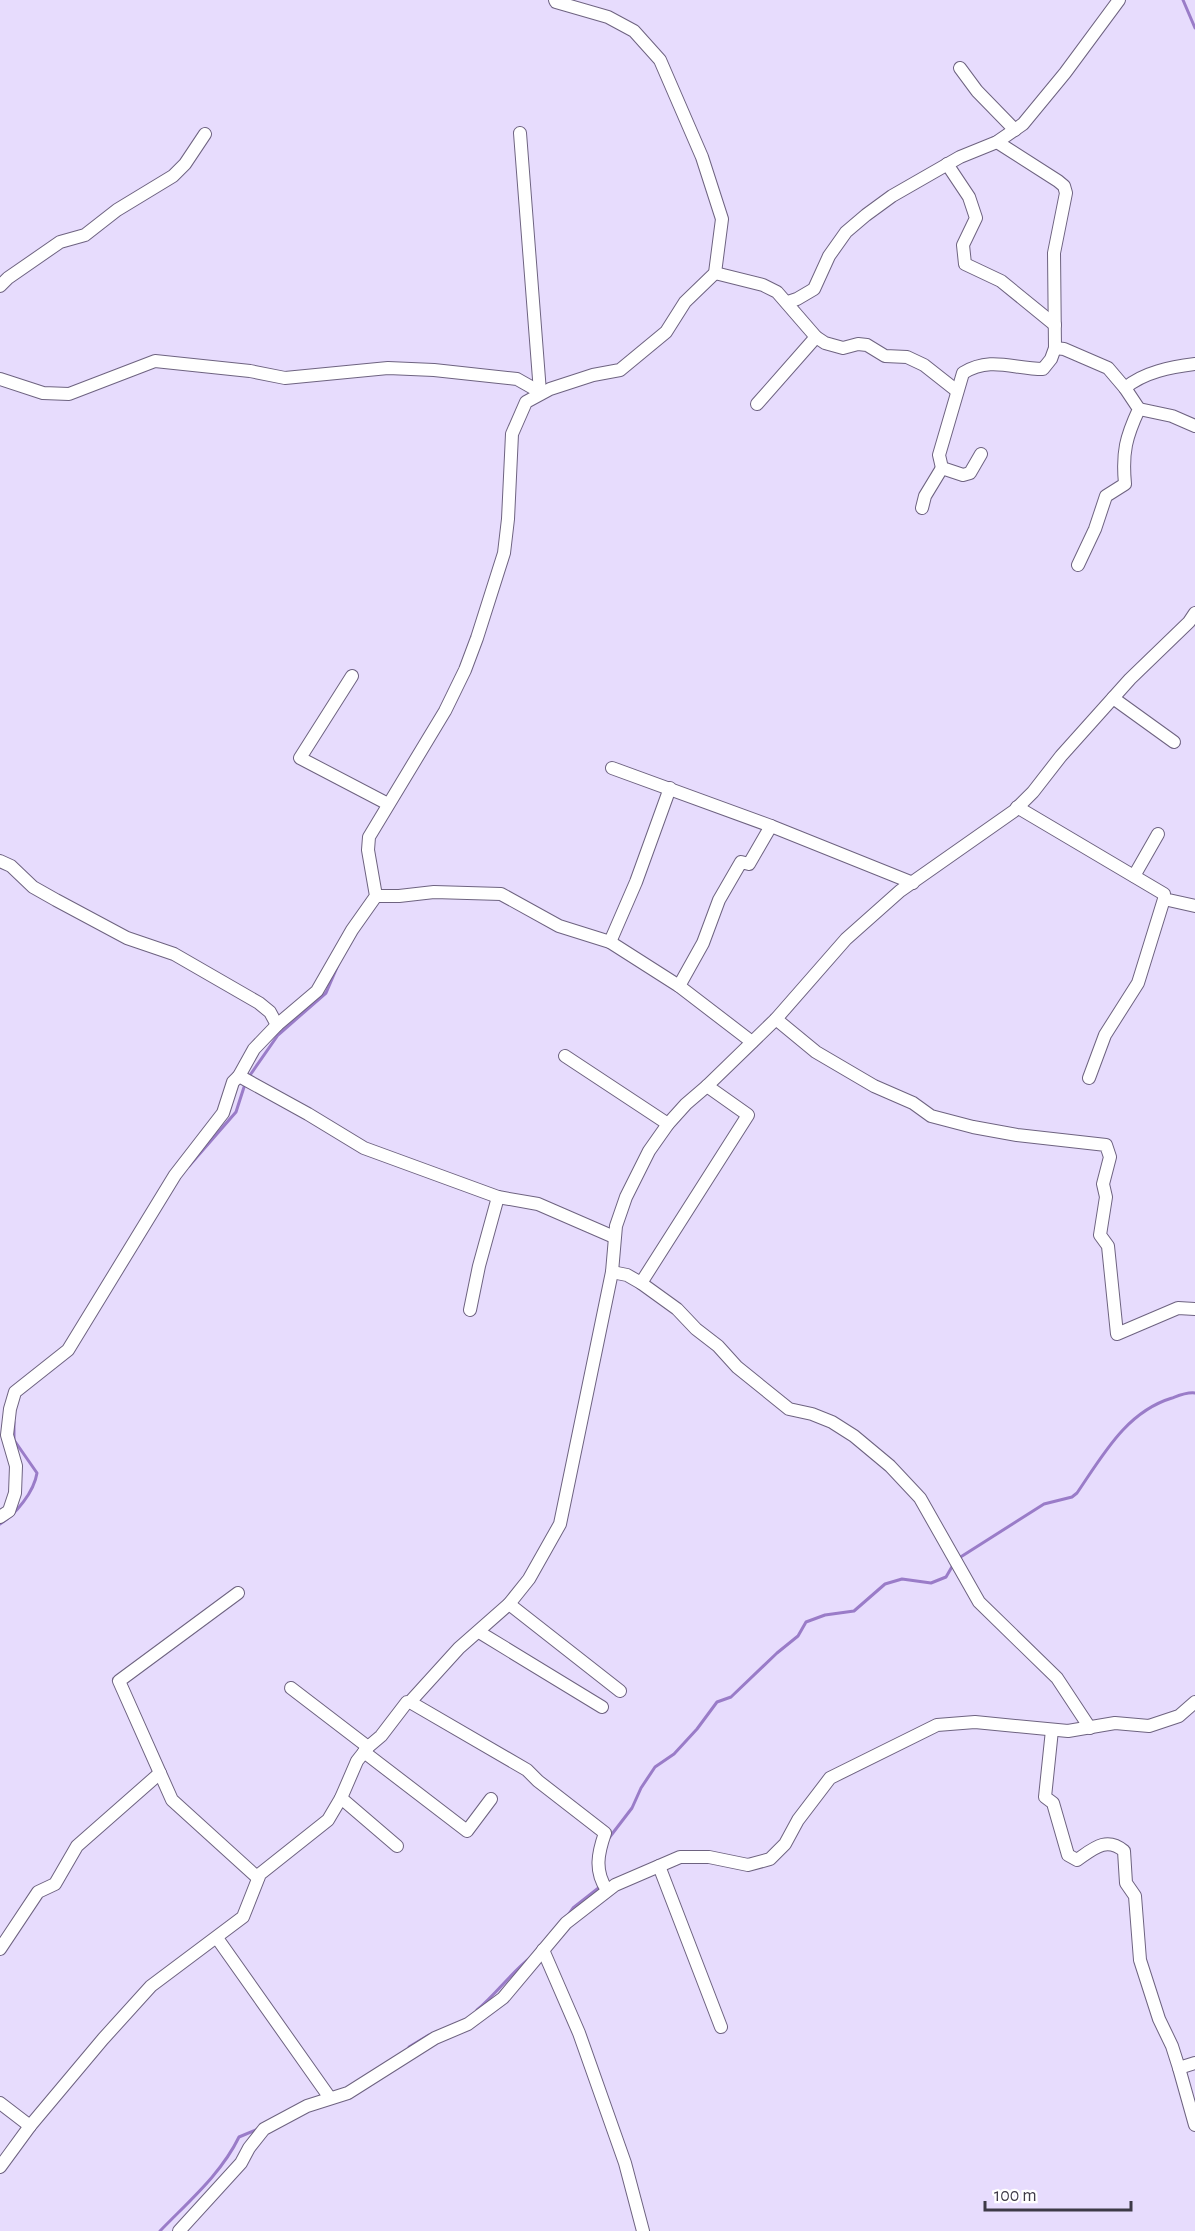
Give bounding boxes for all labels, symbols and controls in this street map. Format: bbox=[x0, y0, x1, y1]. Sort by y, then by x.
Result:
scale bar bbox=[985, 2174, 1130, 2212]
text: 100 m bbox=[994, 2187, 1037, 2205]

